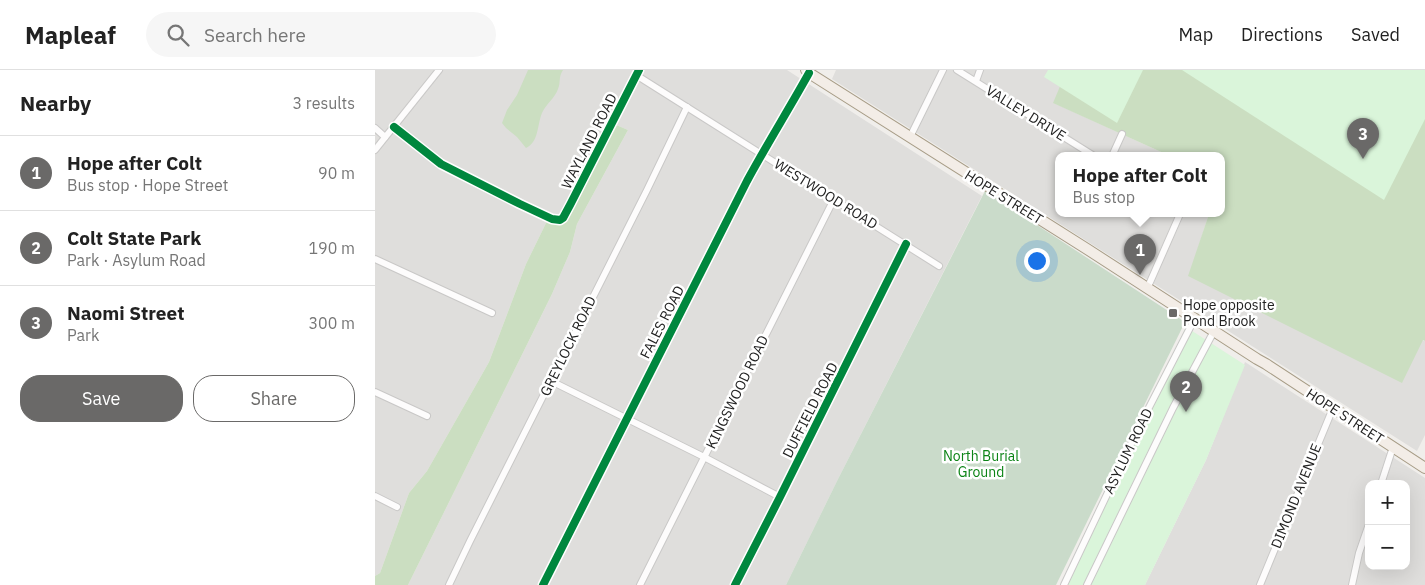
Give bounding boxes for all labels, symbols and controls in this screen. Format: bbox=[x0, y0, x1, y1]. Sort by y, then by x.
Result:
search box bbox=[146, 12, 496, 57]
text: Mapleaf bbox=[25, 19, 116, 51]
icon: search bbox=[164, 21, 192, 49]
text: Search here bbox=[204, 23, 306, 47]
text: Map bbox=[1178, 23, 1213, 46]
text: Directions bbox=[1241, 23, 1323, 46]
text: Saved bbox=[1351, 23, 1400, 46]
street label: VALLEY DRIVE bbox=[983, 81, 1069, 145]
text: Nearby bbox=[20, 89, 91, 117]
street label: WAYLAND ROAD bbox=[557, 90, 621, 192]
text: 3 results bbox=[292, 93, 355, 113]
pin: 3 bbox=[1347, 118, 1379, 159]
text: Hope after Colt bbox=[67, 151, 202, 175]
popup bbox=[1055, 152, 1225, 217]
street label: WESTWOOD ROAD bbox=[771, 155, 881, 233]
text: 1 bbox=[31, 163, 41, 183]
text: 90 m bbox=[318, 163, 355, 183]
text: Hope after Colt bbox=[1073, 163, 1207, 187]
street label: HOPE STREET bbox=[961, 166, 1047, 228]
text: Bus stop · Hope Street bbox=[67, 175, 228, 195]
text: Bus stop bbox=[1073, 187, 1135, 207]
text: Colt State Park bbox=[67, 226, 201, 250]
pin: 1 bbox=[1124, 234, 1156, 275]
text: 2 bbox=[31, 238, 41, 258]
text: 190 m bbox=[308, 238, 355, 258]
your location bbox=[1024, 248, 1050, 274]
text: Park · Asylum Road bbox=[67, 250, 206, 270]
street label: FALES ROAD bbox=[636, 282, 688, 362]
street label: GREYLOCK ROAD bbox=[536, 293, 600, 399]
place label: Hope opposite Pond Brook bbox=[1183, 296, 1275, 330]
text: Naomi Street bbox=[67, 301, 184, 325]
marker: Hope opposite Pond Brook bbox=[1167, 307, 1179, 319]
text: 3 bbox=[31, 313, 41, 333]
text: 300 m bbox=[308, 313, 355, 333]
text: Park bbox=[67, 325, 99, 345]
street label: KINGSWOOD ROAD bbox=[702, 332, 772, 452]
street label: DUFFIELD ROAD bbox=[778, 359, 842, 461]
pin: 2 bbox=[1170, 371, 1202, 412]
button: Save bbox=[20, 375, 183, 422]
button: Share bbox=[193, 375, 355, 422]
street label: HOPE STREET bbox=[1303, 384, 1387, 448]
street label: ASYLUM ROAD bbox=[1100, 405, 1156, 497]
street label: DIMOND AVENUE bbox=[1267, 441, 1325, 551]
park label: North Burial Ground bbox=[943, 447, 1019, 481]
map controls bbox=[1365, 480, 1410, 570]
button: + bbox=[1365, 480, 1410, 525]
button: − bbox=[1365, 525, 1410, 570]

